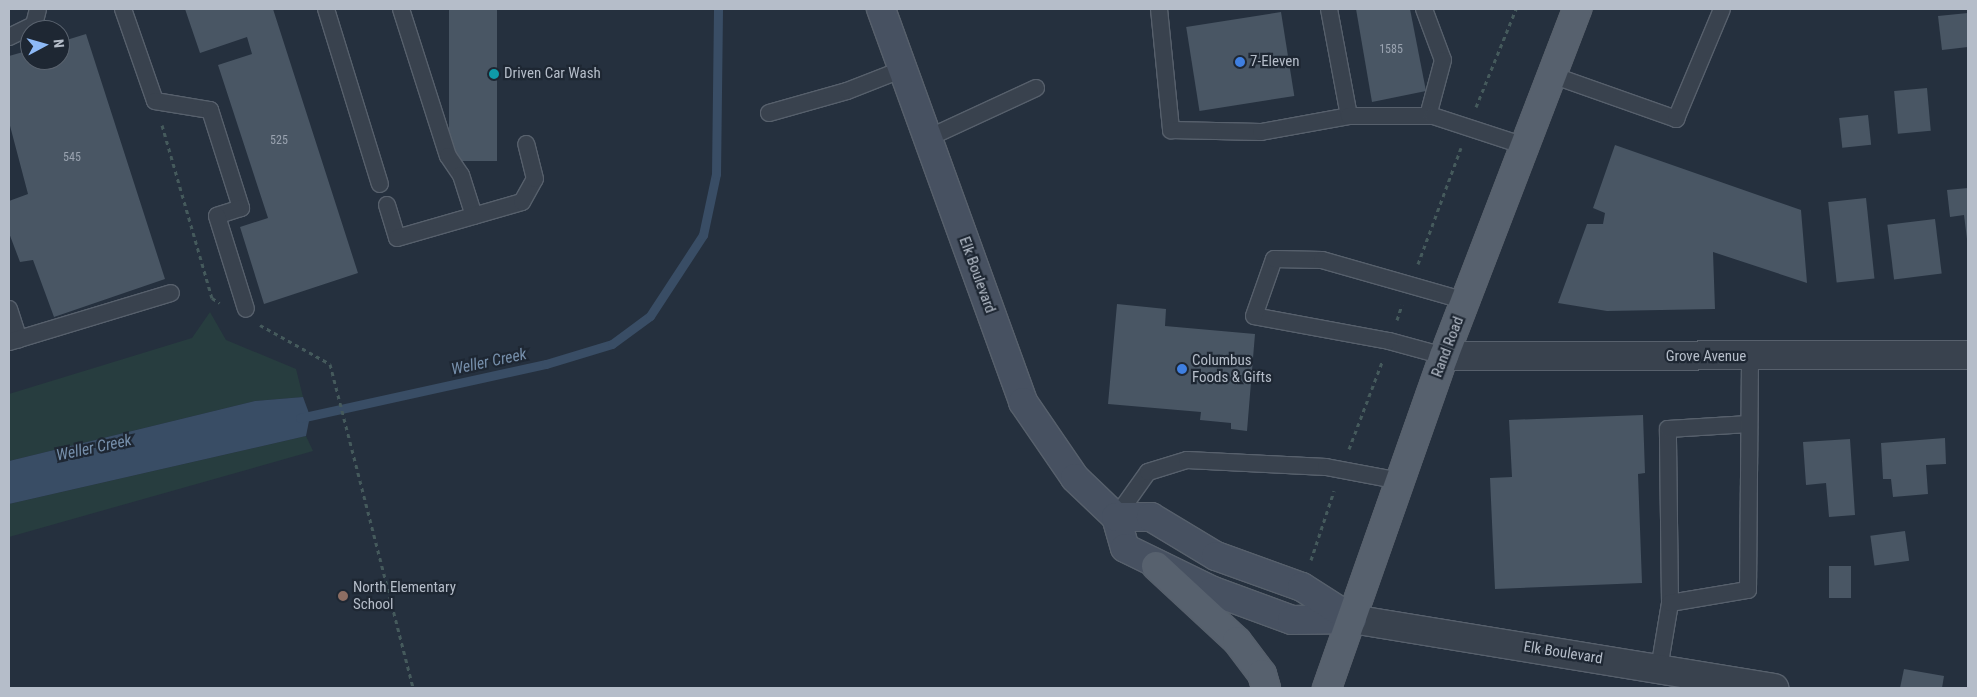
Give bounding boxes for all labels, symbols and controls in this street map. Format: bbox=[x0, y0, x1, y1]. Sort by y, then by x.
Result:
north arrow bbox=[20, 20, 70, 70]
text: N bbox=[51, 38, 67, 49]
house number: 1585 bbox=[1379, 43, 1403, 57]
place label: 7-Eleven bbox=[1250, 53, 1300, 71]
marker: 7-Eleven bbox=[1234, 56, 1246, 68]
place label: Driven Car Wash bbox=[504, 65, 601, 83]
marker: Driven Car Wash bbox=[488, 68, 500, 80]
house number: 525 bbox=[270, 134, 288, 148]
house number: 545 bbox=[63, 151, 81, 165]
street label: Elk Boulevard bbox=[955, 234, 999, 316]
street label: Rand Road bbox=[1428, 314, 1468, 380]
water label: Weller Creek bbox=[450, 345, 528, 379]
street label: Grove Avenue bbox=[1666, 348, 1746, 366]
place label: Columbus Foods & Gifts bbox=[1192, 351, 1272, 386]
marker: Columbus Foods & Gifts bbox=[1176, 363, 1188, 375]
water label: Weller Creek bbox=[55, 431, 133, 465]
place label: North Elementary School bbox=[353, 578, 456, 613]
marker: North Elementary School bbox=[337, 590, 349, 602]
street label: Elk Boulevard bbox=[1522, 638, 1604, 668]

